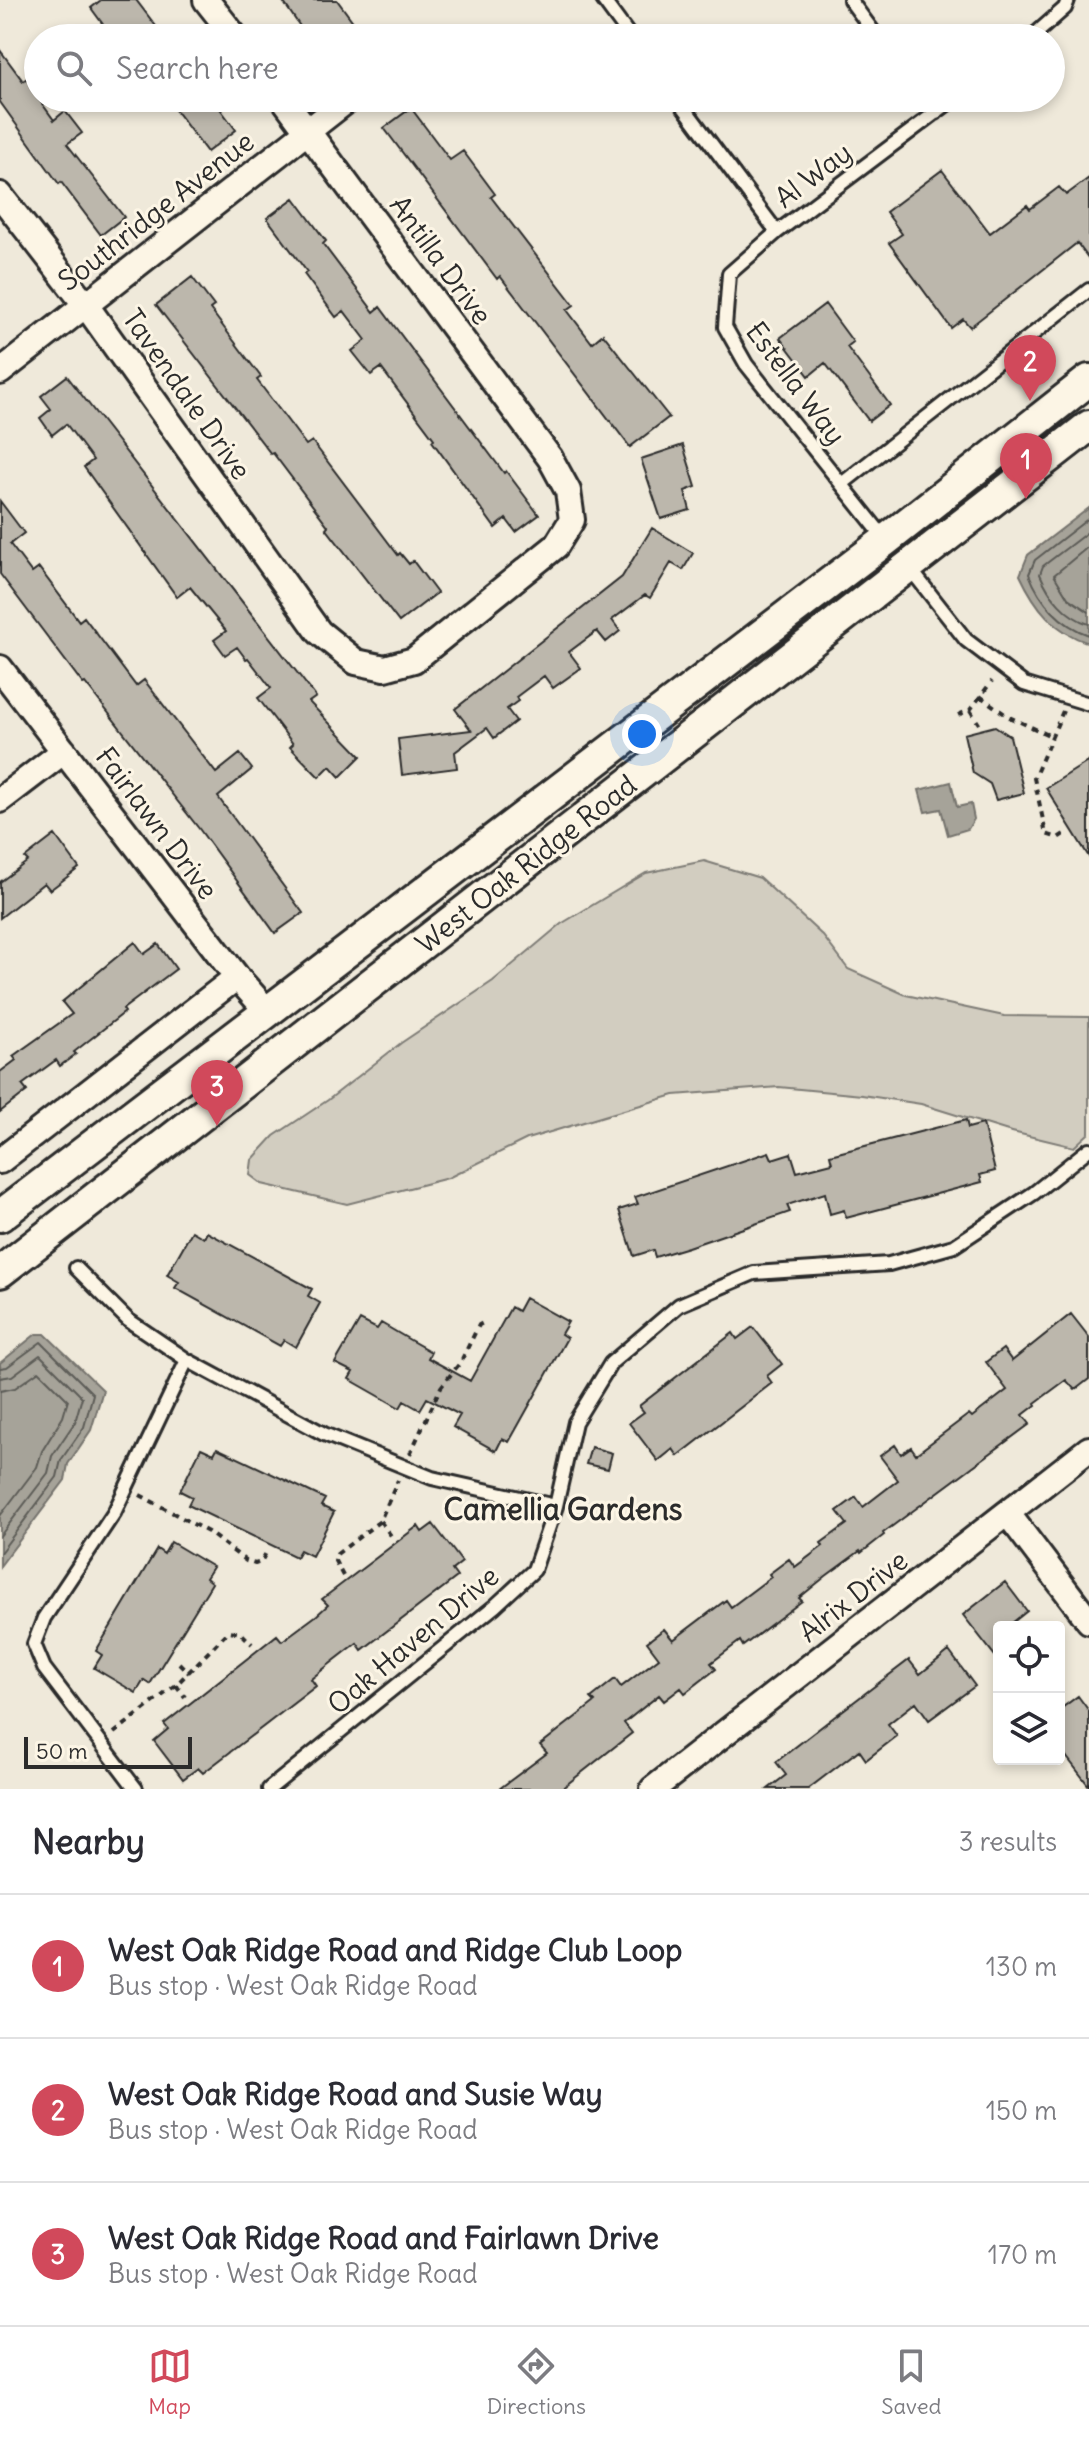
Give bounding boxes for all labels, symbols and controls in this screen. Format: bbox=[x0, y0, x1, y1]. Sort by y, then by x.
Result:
search box bbox=[24, 24, 1065, 112]
icon: search bbox=[52, 46, 96, 90]
text: Search here bbox=[116, 49, 279, 87]
street label: Southridge Avenue bbox=[51, 123, 261, 299]
street label: Al Way bbox=[767, 134, 859, 216]
street label: Antilla Drive bbox=[382, 188, 500, 332]
street label: Tavendale Drive bbox=[115, 302, 259, 486]
street label: Estella Way bbox=[738, 314, 854, 452]
pin: 2 bbox=[1004, 335, 1056, 401]
pin: 1 bbox=[1000, 433, 1052, 499]
your location bbox=[622, 714, 662, 754]
street label: Fairlawn Drive bbox=[88, 740, 226, 906]
street label: West Oak Ridge Road bbox=[408, 767, 644, 961]
pin: 3 bbox=[191, 1060, 243, 1126]
district label: Camellia Gardens bbox=[444, 1490, 682, 1528]
street label: Alrix Drive bbox=[791, 1542, 915, 1650]
street label: Oak Haven Drive bbox=[320, 1558, 506, 1722]
map controls bbox=[993, 1621, 1065, 1765]
button: locate bbox=[993, 1621, 1065, 1693]
button: layers bbox=[993, 1693, 1065, 1765]
scale bar bbox=[24, 1733, 192, 1769]
text: 50 m bbox=[36, 1737, 88, 1765]
text: Nearby bbox=[32, 1820, 145, 1863]
text: 3 results bbox=[959, 1825, 1057, 1858]
text: West Oak Ridge Road and Ridge Club Loop bbox=[108, 1931, 682, 1969]
text: 1 bbox=[53, 1950, 63, 1983]
text: 130 m bbox=[986, 1950, 1057, 1983]
text: Bus stop · West Oak Ridge Road bbox=[108, 1969, 478, 2002]
text: West Oak Ridge Road and Susie Way bbox=[108, 2075, 602, 2113]
text: 2 bbox=[51, 2094, 65, 2127]
text: 150 m bbox=[986, 2094, 1057, 2127]
text: Bus stop · West Oak Ridge Road bbox=[108, 2113, 478, 2146]
text: West Oak Ridge Road and Fairlawn Drive bbox=[108, 2219, 659, 2257]
text: 3 bbox=[51, 2238, 65, 2271]
text: 170 m bbox=[988, 2238, 1057, 2271]
text: Bus stop · West Oak Ridge Road bbox=[108, 2257, 478, 2290]
tab: Map bbox=[148, 2344, 192, 2420]
tab: Directions bbox=[487, 2344, 586, 2420]
tab: Saved bbox=[881, 2344, 941, 2420]

